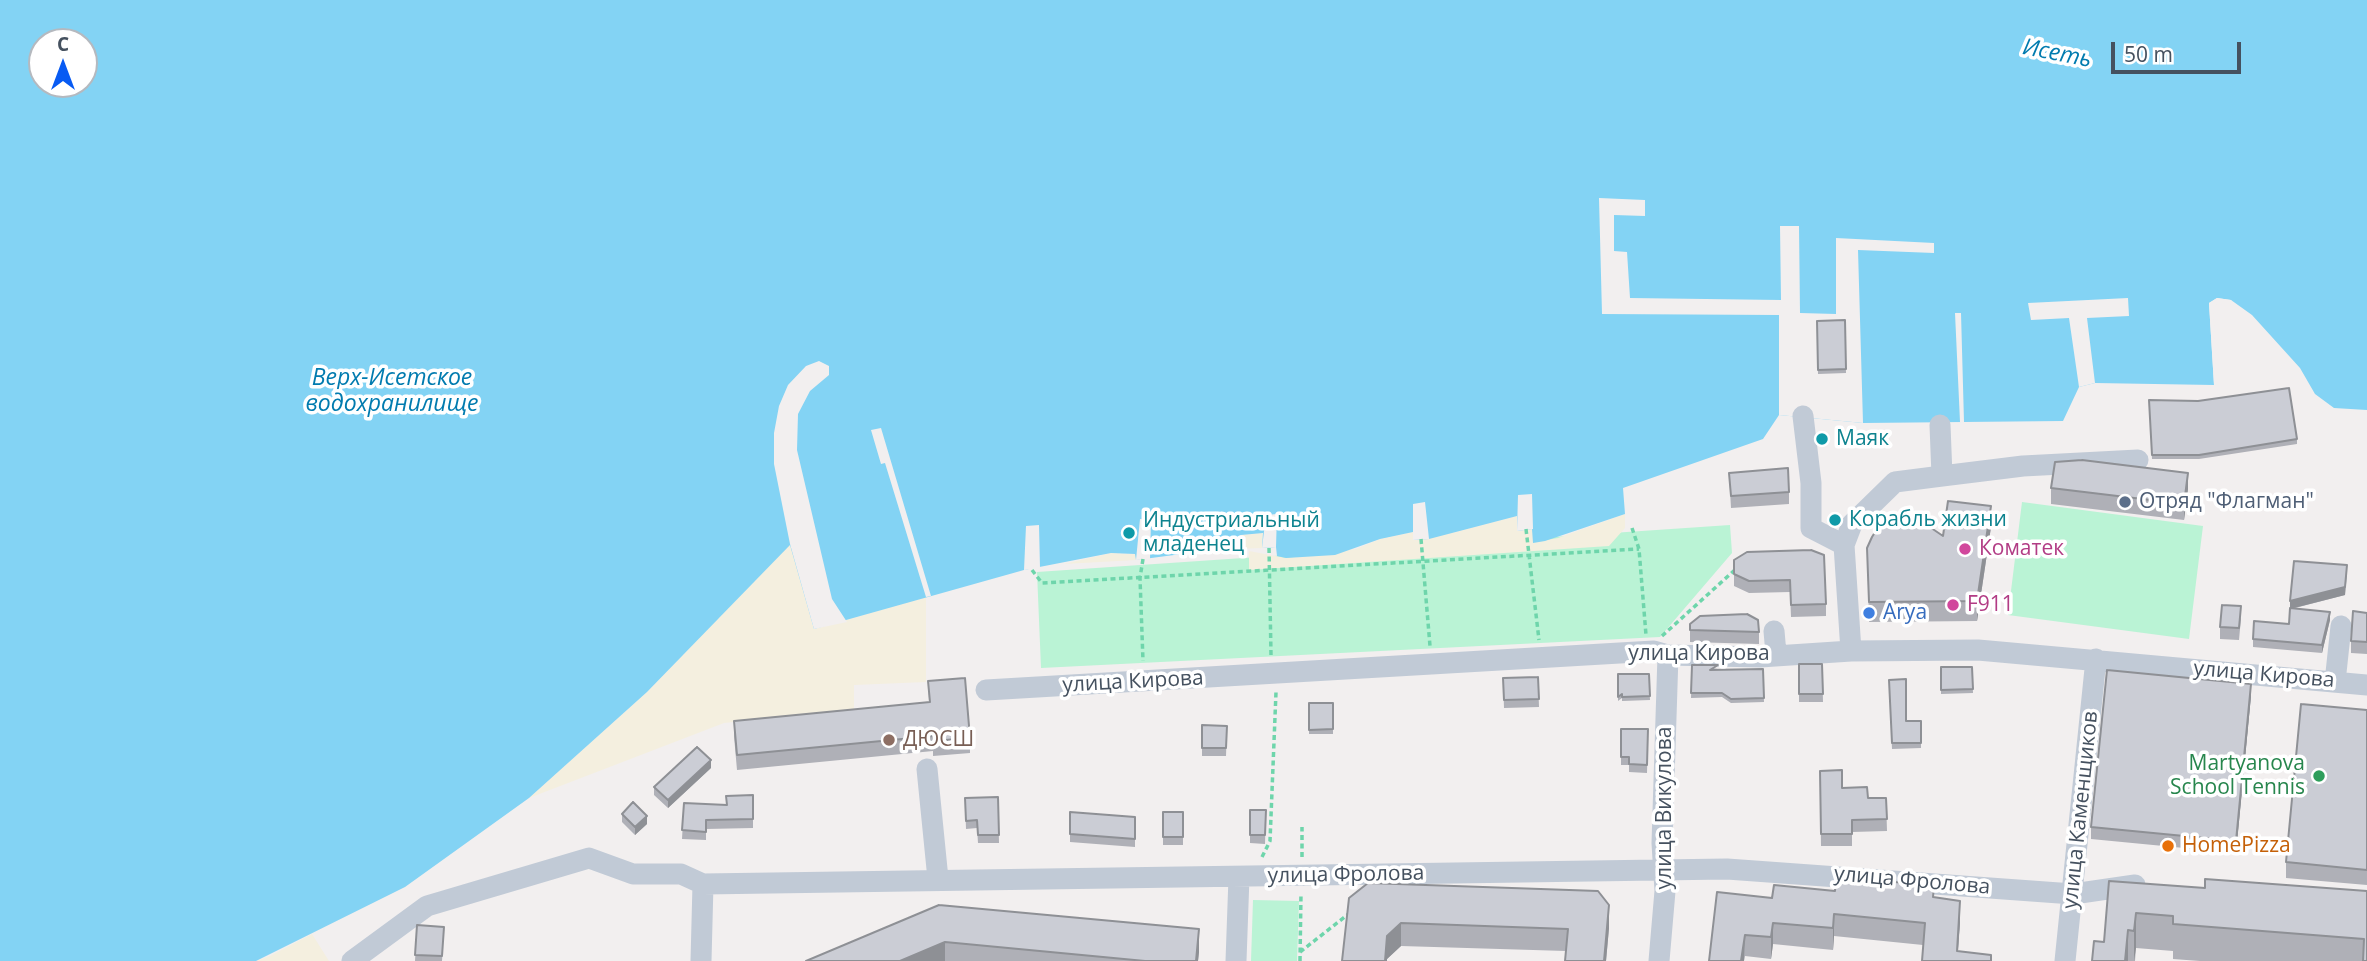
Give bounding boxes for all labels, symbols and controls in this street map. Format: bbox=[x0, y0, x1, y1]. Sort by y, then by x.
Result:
north arrow bbox=[28, 28, 98, 98]
scale bar bbox=[2115, 28, 2244, 72]
text: С bbox=[57, 31, 69, 57]
water label: Исеть bbox=[2020, 34, 2094, 74]
text: 50 m bbox=[2124, 40, 2173, 68]
water label: Верх-Исетское водохранилище bbox=[305, 364, 479, 418]
place label: Маяк bbox=[1836, 426, 1889, 452]
marker: Маяк bbox=[1814, 431, 1830, 447]
place label: Отряд "Флагман" bbox=[2139, 489, 2314, 515]
marker: Отряд "Флагман" bbox=[2117, 494, 2133, 510]
place label: Корабль жизни bbox=[1849, 507, 2007, 533]
place label: Индустриальный младенец bbox=[1143, 508, 1320, 558]
marker: Корабль жизни bbox=[1827, 512, 1843, 528]
marker: Индустриальный младенец bbox=[1121, 525, 1137, 541]
place label: Коматек bbox=[1979, 536, 2064, 562]
marker: Коматек bbox=[1957, 541, 1973, 557]
place label: F911 bbox=[1967, 592, 2014, 618]
marker: F911 bbox=[1945, 597, 1961, 613]
place label: Arya bbox=[1883, 600, 1927, 626]
marker: Arya bbox=[1861, 605, 1877, 621]
street label: улица Кирова bbox=[1628, 641, 1770, 667]
street label: улица Кирова bbox=[2192, 656, 2336, 694]
street label: улица Кирова bbox=[1062, 666, 1204, 698]
street label: улица Каменщиков bbox=[2058, 710, 2104, 910]
place label: ДЮСШ bbox=[903, 727, 974, 753]
street label: улица Викулова bbox=[1652, 727, 1678, 889]
marker: ДЮСШ bbox=[881, 732, 897, 748]
place label: Martyanova School Tennis bbox=[2170, 751, 2305, 801]
marker: Martyanova School Tennis bbox=[2311, 768, 2327, 784]
place label: HomePizza bbox=[2182, 833, 2291, 859]
marker: HomePizza bbox=[2160, 838, 2176, 854]
street label: улица Фролова bbox=[1267, 861, 1425, 889]
street label: улица Фролова bbox=[1833, 862, 1991, 900]

